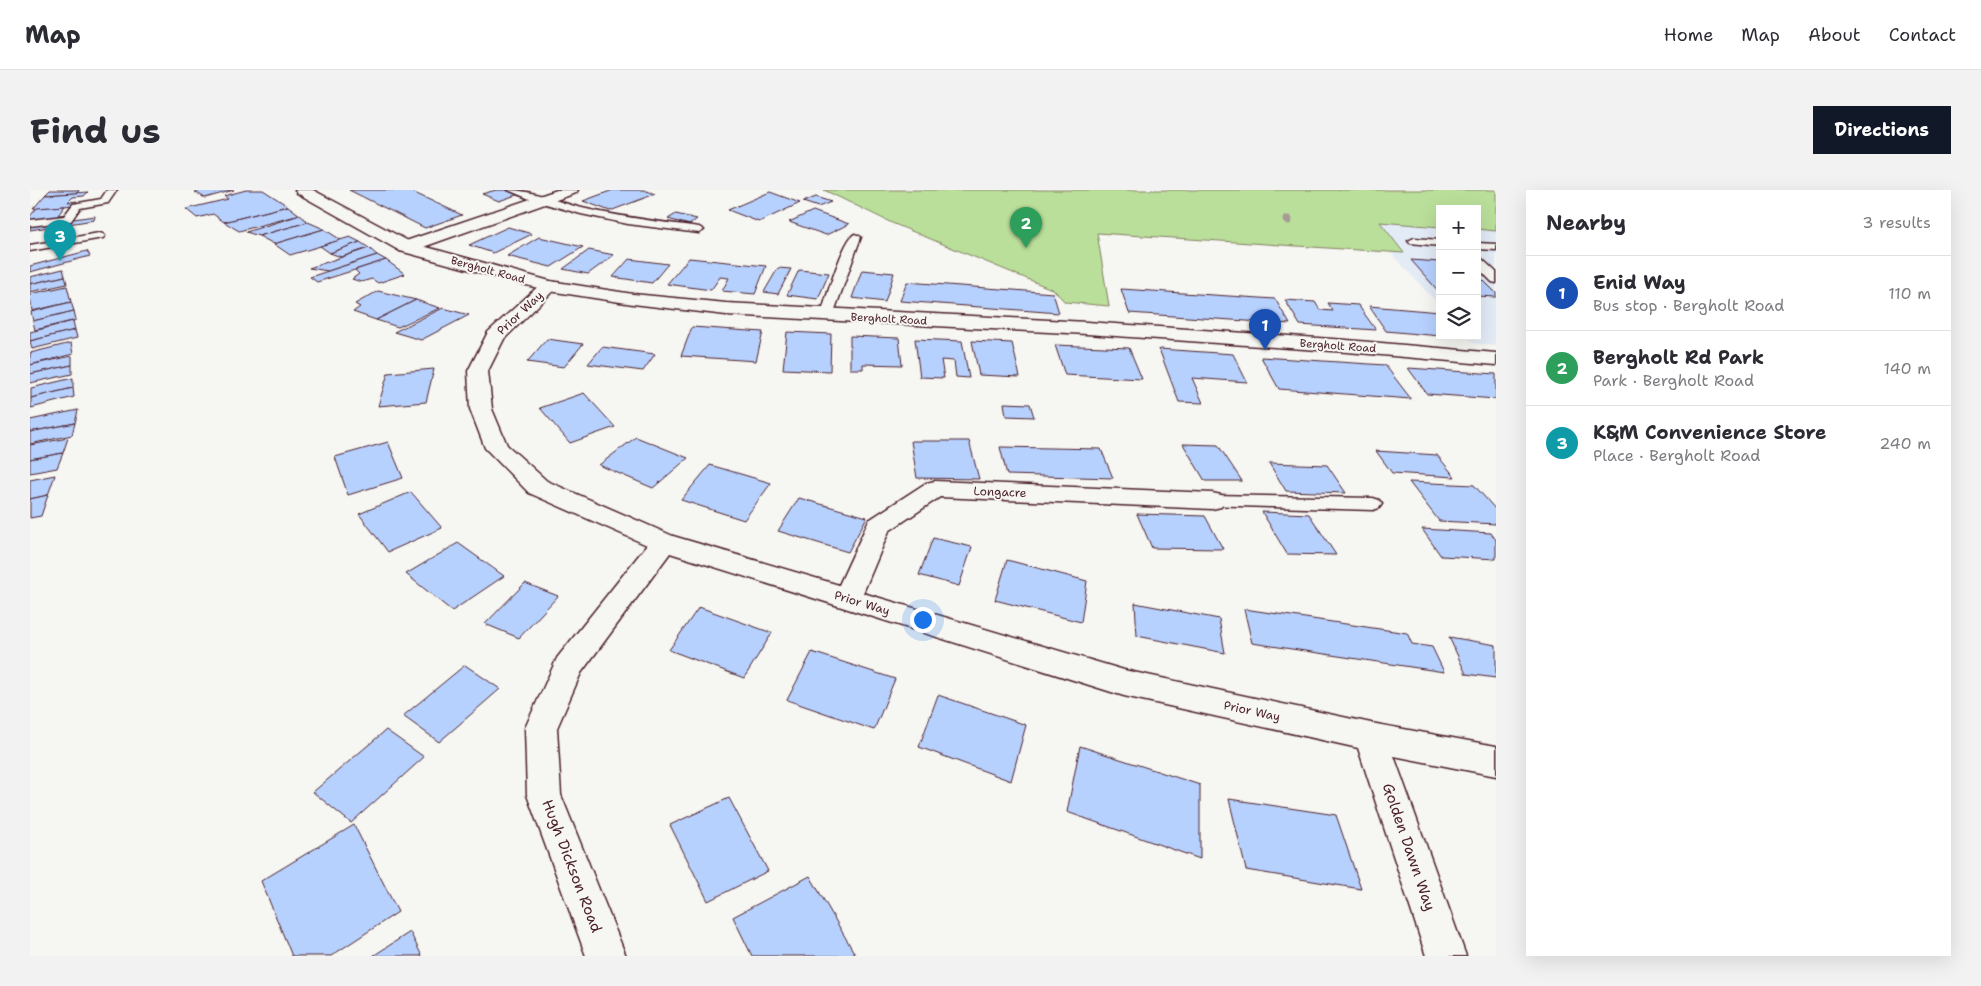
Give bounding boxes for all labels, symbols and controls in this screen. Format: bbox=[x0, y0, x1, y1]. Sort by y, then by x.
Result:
text: Map bbox=[25, 19, 81, 51]
text: Home bbox=[1664, 23, 1713, 47]
text: Map bbox=[1741, 23, 1780, 47]
text: About bbox=[1808, 23, 1861, 47]
text: Contact bbox=[1889, 23, 1956, 47]
button: Directions bbox=[1813, 106, 1951, 154]
text: Find us bbox=[30, 107, 161, 154]
map controls bbox=[1436, 205, 1481, 340]
button: + bbox=[1436, 205, 1481, 250]
pin: 2 bbox=[1010, 207, 1042, 248]
text: Nearby bbox=[1546, 209, 1626, 237]
text: 3 results bbox=[1862, 212, 1931, 233]
pin: 3 bbox=[44, 220, 76, 261]
button: − bbox=[1436, 250, 1481, 295]
street label: Bergholt Road bbox=[449, 253, 527, 287]
text: Enid Way bbox=[1593, 270, 1686, 295]
text: 1 bbox=[1558, 283, 1566, 304]
text: 110 m bbox=[1888, 283, 1931, 304]
street label: Prior Way bbox=[494, 288, 547, 338]
button: layers bbox=[1436, 295, 1481, 340]
text: Bus stop · Bergholt Road bbox=[1593, 295, 1784, 316]
pin: 1 bbox=[1249, 309, 1281, 350]
street label: Bergholt Road bbox=[850, 310, 928, 328]
street label: Bergholt Road bbox=[1299, 336, 1377, 356]
text: Bergholt Rd Park bbox=[1593, 345, 1764, 370]
text: 2 bbox=[1556, 358, 1568, 379]
text: 140 m bbox=[1884, 358, 1931, 379]
text: Park · Bergholt Road bbox=[1593, 370, 1754, 391]
text: K&M Convenience Store bbox=[1593, 420, 1826, 445]
text: 3 bbox=[1556, 433, 1568, 454]
text: 240 m bbox=[1879, 433, 1931, 454]
text: Place · Bergholt Road bbox=[1593, 445, 1761, 466]
street label: Longacre bbox=[973, 483, 1027, 501]
street label: Prior Way bbox=[832, 587, 892, 619]
your location bbox=[910, 607, 936, 633]
street label: Prior Way bbox=[1222, 697, 1282, 725]
street label: Golden Dawn Way bbox=[1378, 780, 1440, 914]
street label: Hugh Dickson Road bbox=[537, 797, 607, 936]

